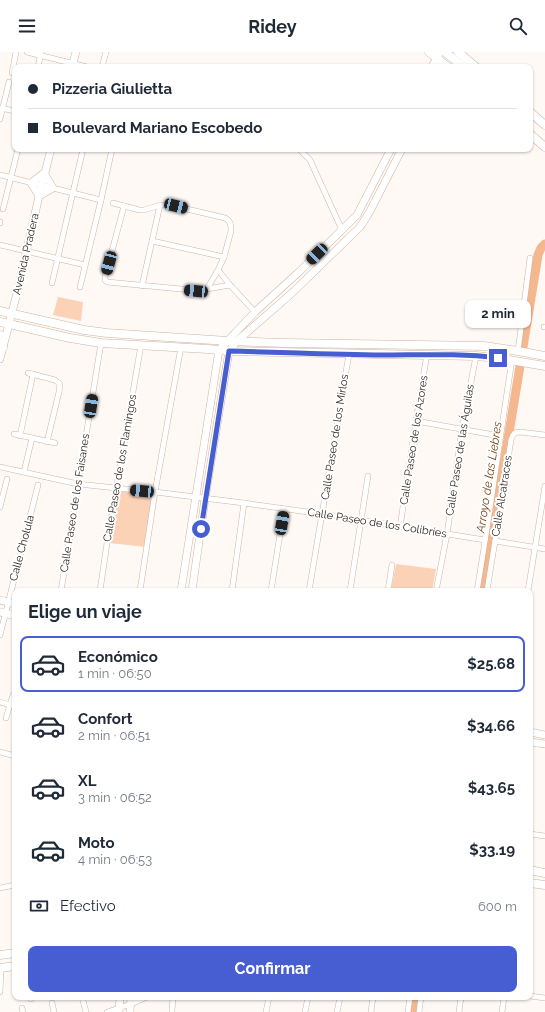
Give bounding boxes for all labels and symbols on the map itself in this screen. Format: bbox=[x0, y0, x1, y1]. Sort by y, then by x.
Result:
car bbox=[163, 197, 189, 215]
street label: Avenida Pradera bbox=[10, 212, 42, 296]
car bbox=[304, 241, 330, 267]
car bbox=[100, 250, 118, 276]
car bbox=[184, 284, 208, 298]
callout: 2 min bbox=[465, 300, 531, 328]
route end bbox=[489, 349, 507, 367]
street label: Calle Paseo de los Mirlos bbox=[319, 373, 351, 501]
street label: Calle Paseo de los Azores bbox=[397, 374, 431, 506]
street label: Calle Paseo de las Águilas bbox=[442, 383, 477, 517]
car bbox=[83, 393, 99, 419]
street label: Calle Paseo de los Flamingos bbox=[101, 393, 139, 543]
water label: Arroyo de las Liebres bbox=[473, 420, 505, 535]
street label: Calle Paseo de los Faisanes bbox=[58, 433, 92, 573]
street label: Calle Alcatraces bbox=[489, 454, 515, 538]
car bbox=[130, 484, 154, 498]
street label: Calle Paseo de los Colibríes bbox=[306, 506, 448, 540]
car bbox=[274, 510, 290, 536]
street label: Calle Cholula bbox=[7, 514, 37, 582]
route start bbox=[192, 520, 210, 538]

